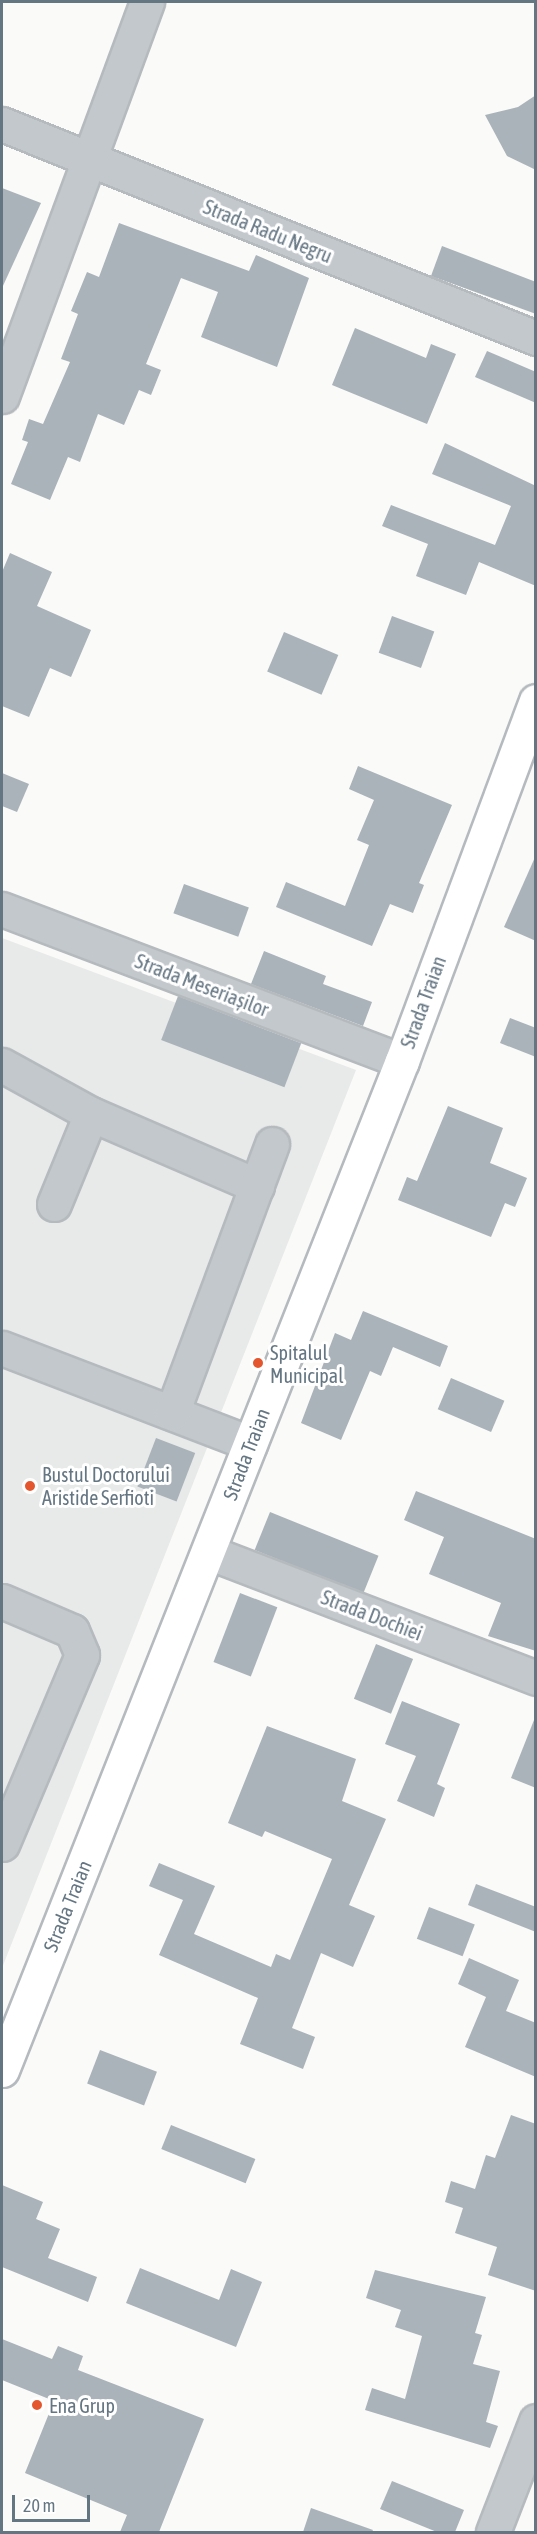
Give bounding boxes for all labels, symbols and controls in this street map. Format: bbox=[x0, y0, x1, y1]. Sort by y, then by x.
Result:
street label: Strada Radu Negru bbox=[200, 194, 336, 268]
street label: Strada Meseriașilor bbox=[132, 949, 272, 1021]
street label: Strada Traian bbox=[395, 953, 451, 1051]
place label: Spitalul Municipal bbox=[270, 1340, 343, 1387]
marker: Spitalul Municipal bbox=[251, 1356, 265, 1370]
street label: Strada Traian bbox=[218, 1405, 274, 1503]
place label: Bustul Doctorului Aristide Serfioti bbox=[42, 1462, 170, 1509]
marker: Bustul Doctorului Aristide Serfioti bbox=[23, 1479, 37, 1493]
street label: Strada Dochiei bbox=[318, 1585, 426, 1645]
street label: Strada Traian bbox=[38, 1857, 96, 1955]
place label: Ena Grup bbox=[49, 2393, 115, 2417]
marker: Ena Grup bbox=[30, 2398, 44, 2412]
scale bar bbox=[15, 2483, 93, 2521]
text: 20 m bbox=[23, 2495, 55, 2516]

